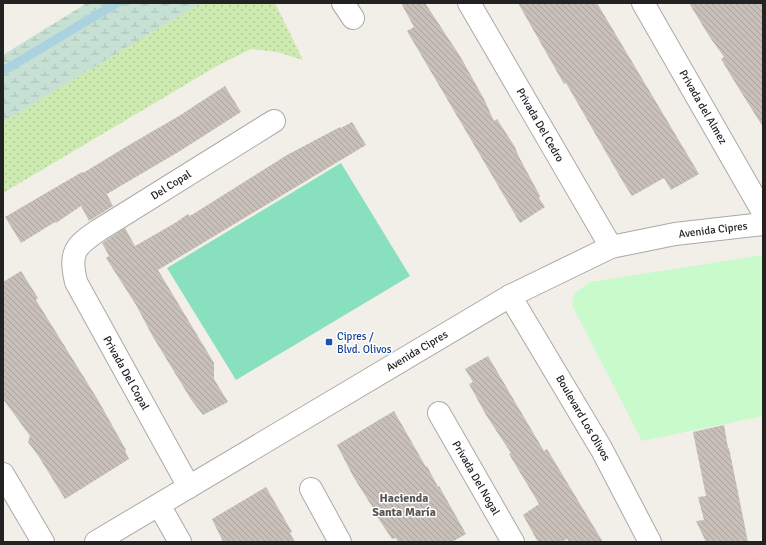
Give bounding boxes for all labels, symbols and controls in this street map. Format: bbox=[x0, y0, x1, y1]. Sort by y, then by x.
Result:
street label: Privada del Almez bbox=[676, 68, 730, 147]
street label: Privada Del Cedro bbox=[514, 86, 567, 165]
street label: Del Copal bbox=[148, 168, 194, 202]
street label: Avenida Cipres bbox=[678, 219, 748, 241]
street label: Avenida Cipres bbox=[384, 327, 450, 374]
place label: Cipres / Blvd. Olivos bbox=[337, 330, 392, 356]
street label: Privada Del Copal bbox=[100, 334, 152, 412]
marker: Cipres / Blvd. Olivos bbox=[324, 337, 334, 347]
street label: Boulevard Los Olivos bbox=[553, 373, 613, 463]
street label: Privada Del Nogal bbox=[449, 439, 503, 517]
district label: Hacienda Santa María bbox=[372, 491, 436, 520]

